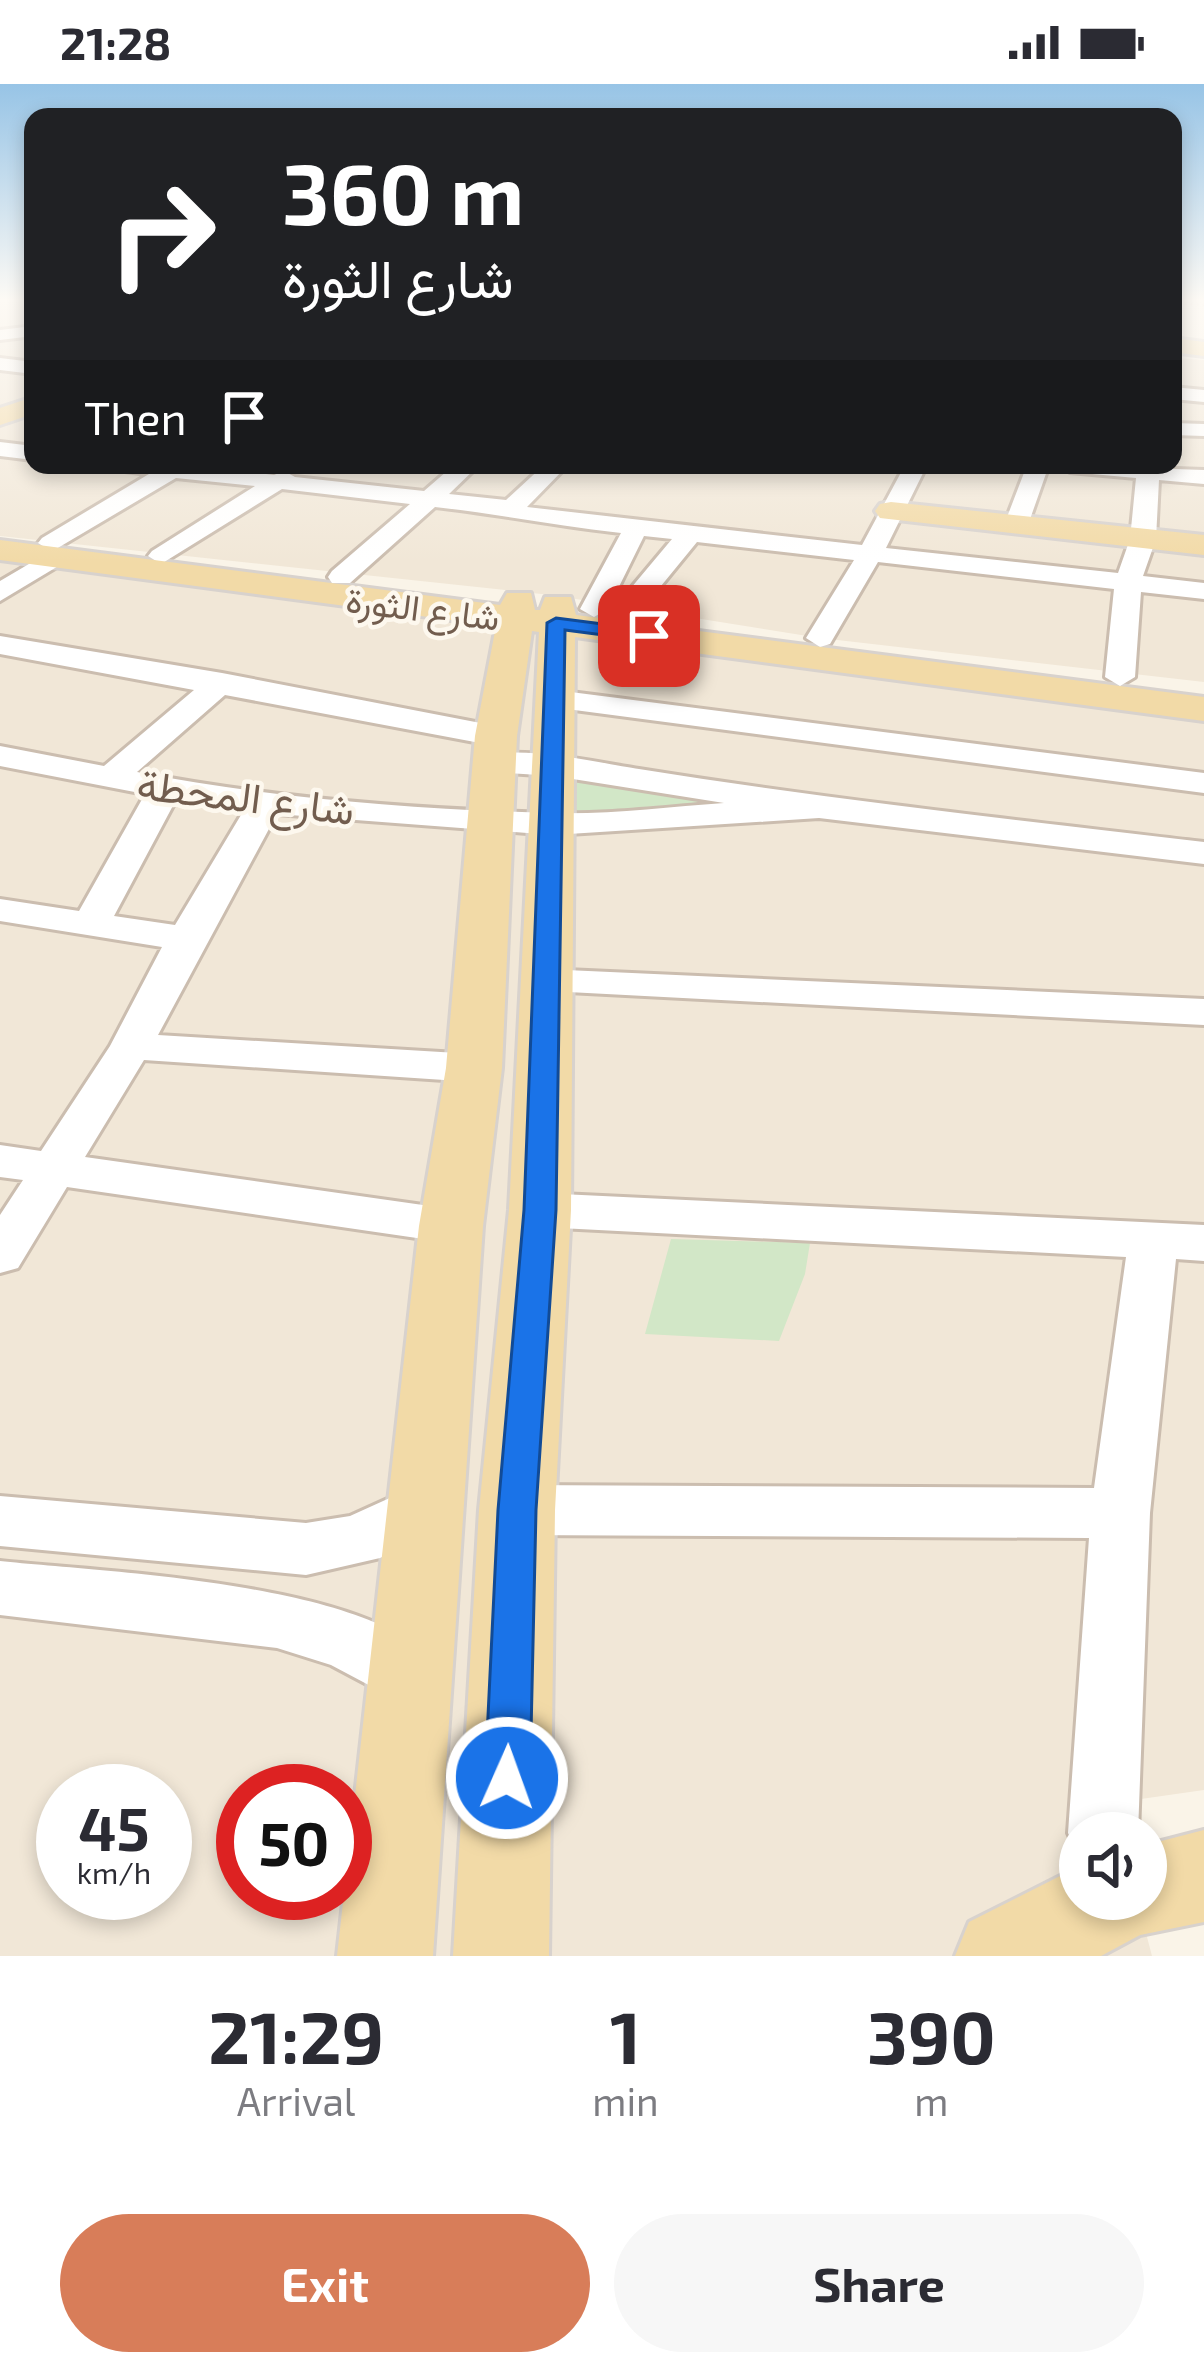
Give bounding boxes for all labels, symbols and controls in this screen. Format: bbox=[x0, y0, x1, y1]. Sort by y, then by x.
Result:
text: 21:28 bbox=[60, 15, 171, 69]
text: 360 m bbox=[282, 141, 524, 242]
icon: right bbox=[84, 156, 240, 312]
text: شارع الثورة bbox=[282, 244, 514, 309]
icon: arrive bbox=[211, 384, 277, 450]
text: Then bbox=[84, 390, 187, 444]
street label: شارع الثورة bbox=[343, 576, 502, 643]
pin bbox=[598, 585, 700, 687]
icon: arrive bbox=[616, 603, 682, 669]
street label: شارع المحطة bbox=[134, 757, 357, 839]
position arrow bbox=[444, 1715, 570, 1841]
speed limit sign: 50 bbox=[216, 1764, 372, 1920]
text: 45 bbox=[78, 1791, 150, 1863]
map controls bbox=[1059, 1812, 1167, 1920]
button: sound bbox=[1059, 1812, 1167, 1920]
text: km/h bbox=[77, 1854, 151, 1890]
text: 21:29 bbox=[208, 1992, 384, 2078]
text: 1 bbox=[610, 1992, 641, 2078]
text: 390 bbox=[867, 1992, 996, 2078]
text: Arrival bbox=[237, 2077, 355, 2124]
text: min bbox=[592, 2077, 659, 2124]
text: m bbox=[914, 2077, 948, 2124]
button: Exit bbox=[60, 2214, 590, 2352]
button: Share bbox=[614, 2214, 1144, 2352]

